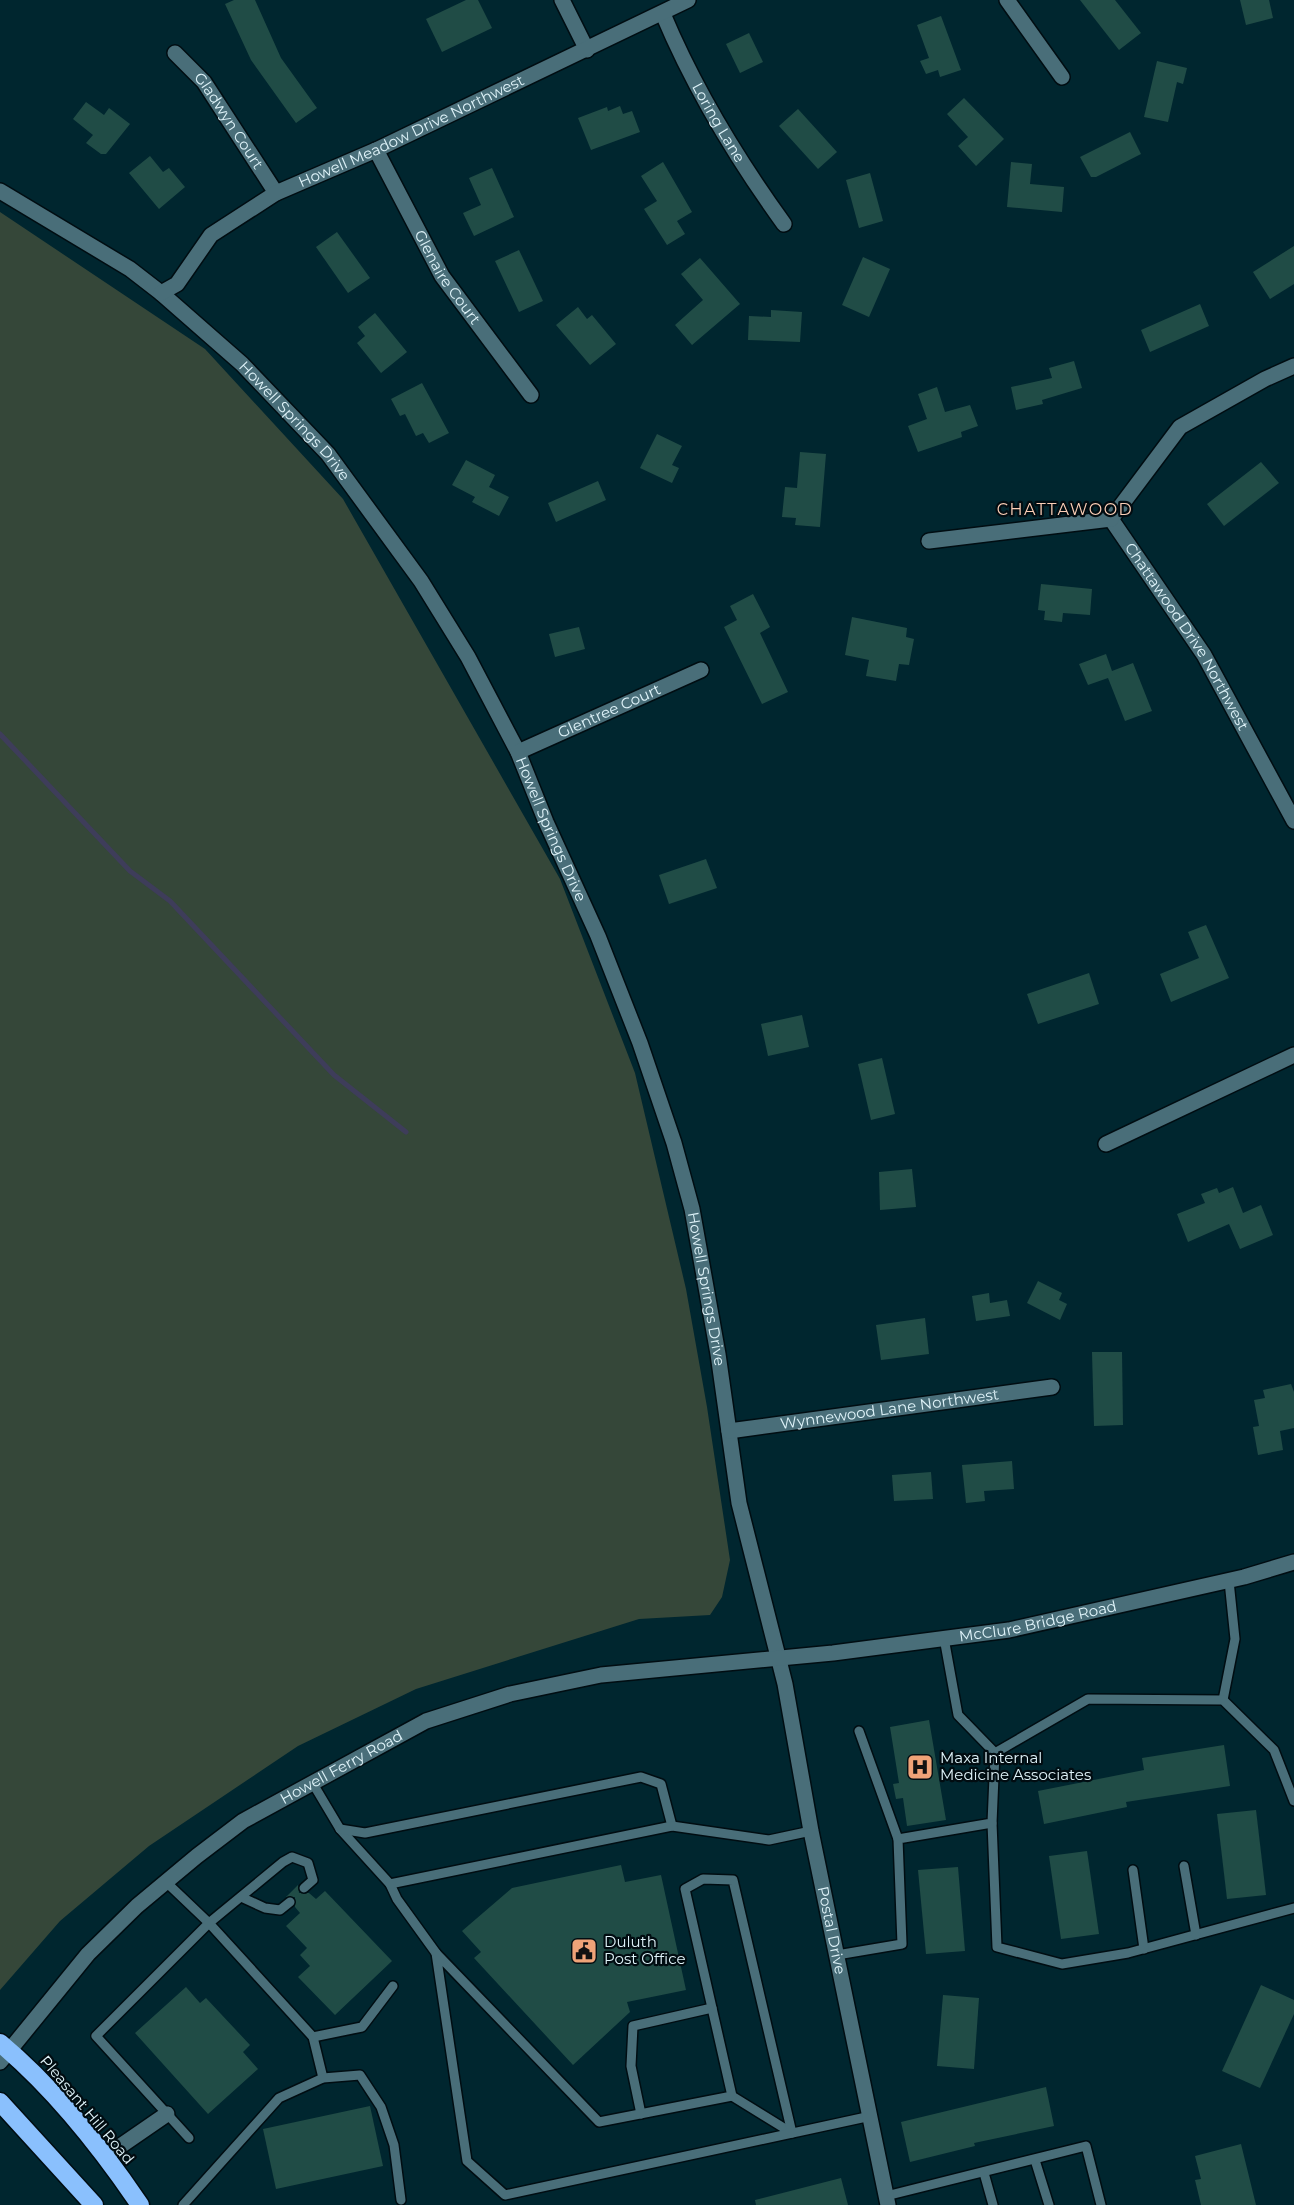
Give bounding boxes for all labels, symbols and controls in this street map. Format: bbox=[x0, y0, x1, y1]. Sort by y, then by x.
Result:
street label: Gladwyn Court bbox=[191, 68, 268, 173]
street label: Howell Meadow Drive Northwest bbox=[295, 70, 527, 191]
street label: Loring Lane bbox=[688, 79, 750, 166]
street label: Glenaire Court bbox=[411, 227, 485, 328]
street label: Howell Springs Drive bbox=[235, 357, 354, 484]
district label: CHATTAWOOD bbox=[997, 500, 1133, 519]
street label: Chattawood Drive Northwest bbox=[1121, 539, 1253, 734]
street label: Glentree Court bbox=[555, 679, 664, 742]
street label: Howell Springs Drive bbox=[512, 754, 591, 904]
street label: Howell Springs Drive bbox=[684, 1210, 730, 1367]
street label: Wynnewood Lane Northwest bbox=[779, 1384, 1000, 1433]
street label: McClure Bridge Road bbox=[958, 1596, 1118, 1645]
street label: Howell Ferry Road bbox=[277, 1726, 406, 1808]
place label: Maxa Internal Medicine Associates bbox=[940, 1748, 1091, 1784]
hospital icon: Maxa Internal Medicine Associates bbox=[905, 1752, 935, 1782]
street label: Postal Drive bbox=[814, 1885, 850, 1976]
place label: Duluth Post Office bbox=[604, 1932, 686, 1968]
public building icon: Duluth Post Office bbox=[569, 1936, 599, 1966]
street label: Pleasant Hill Road bbox=[36, 2051, 138, 2168]

